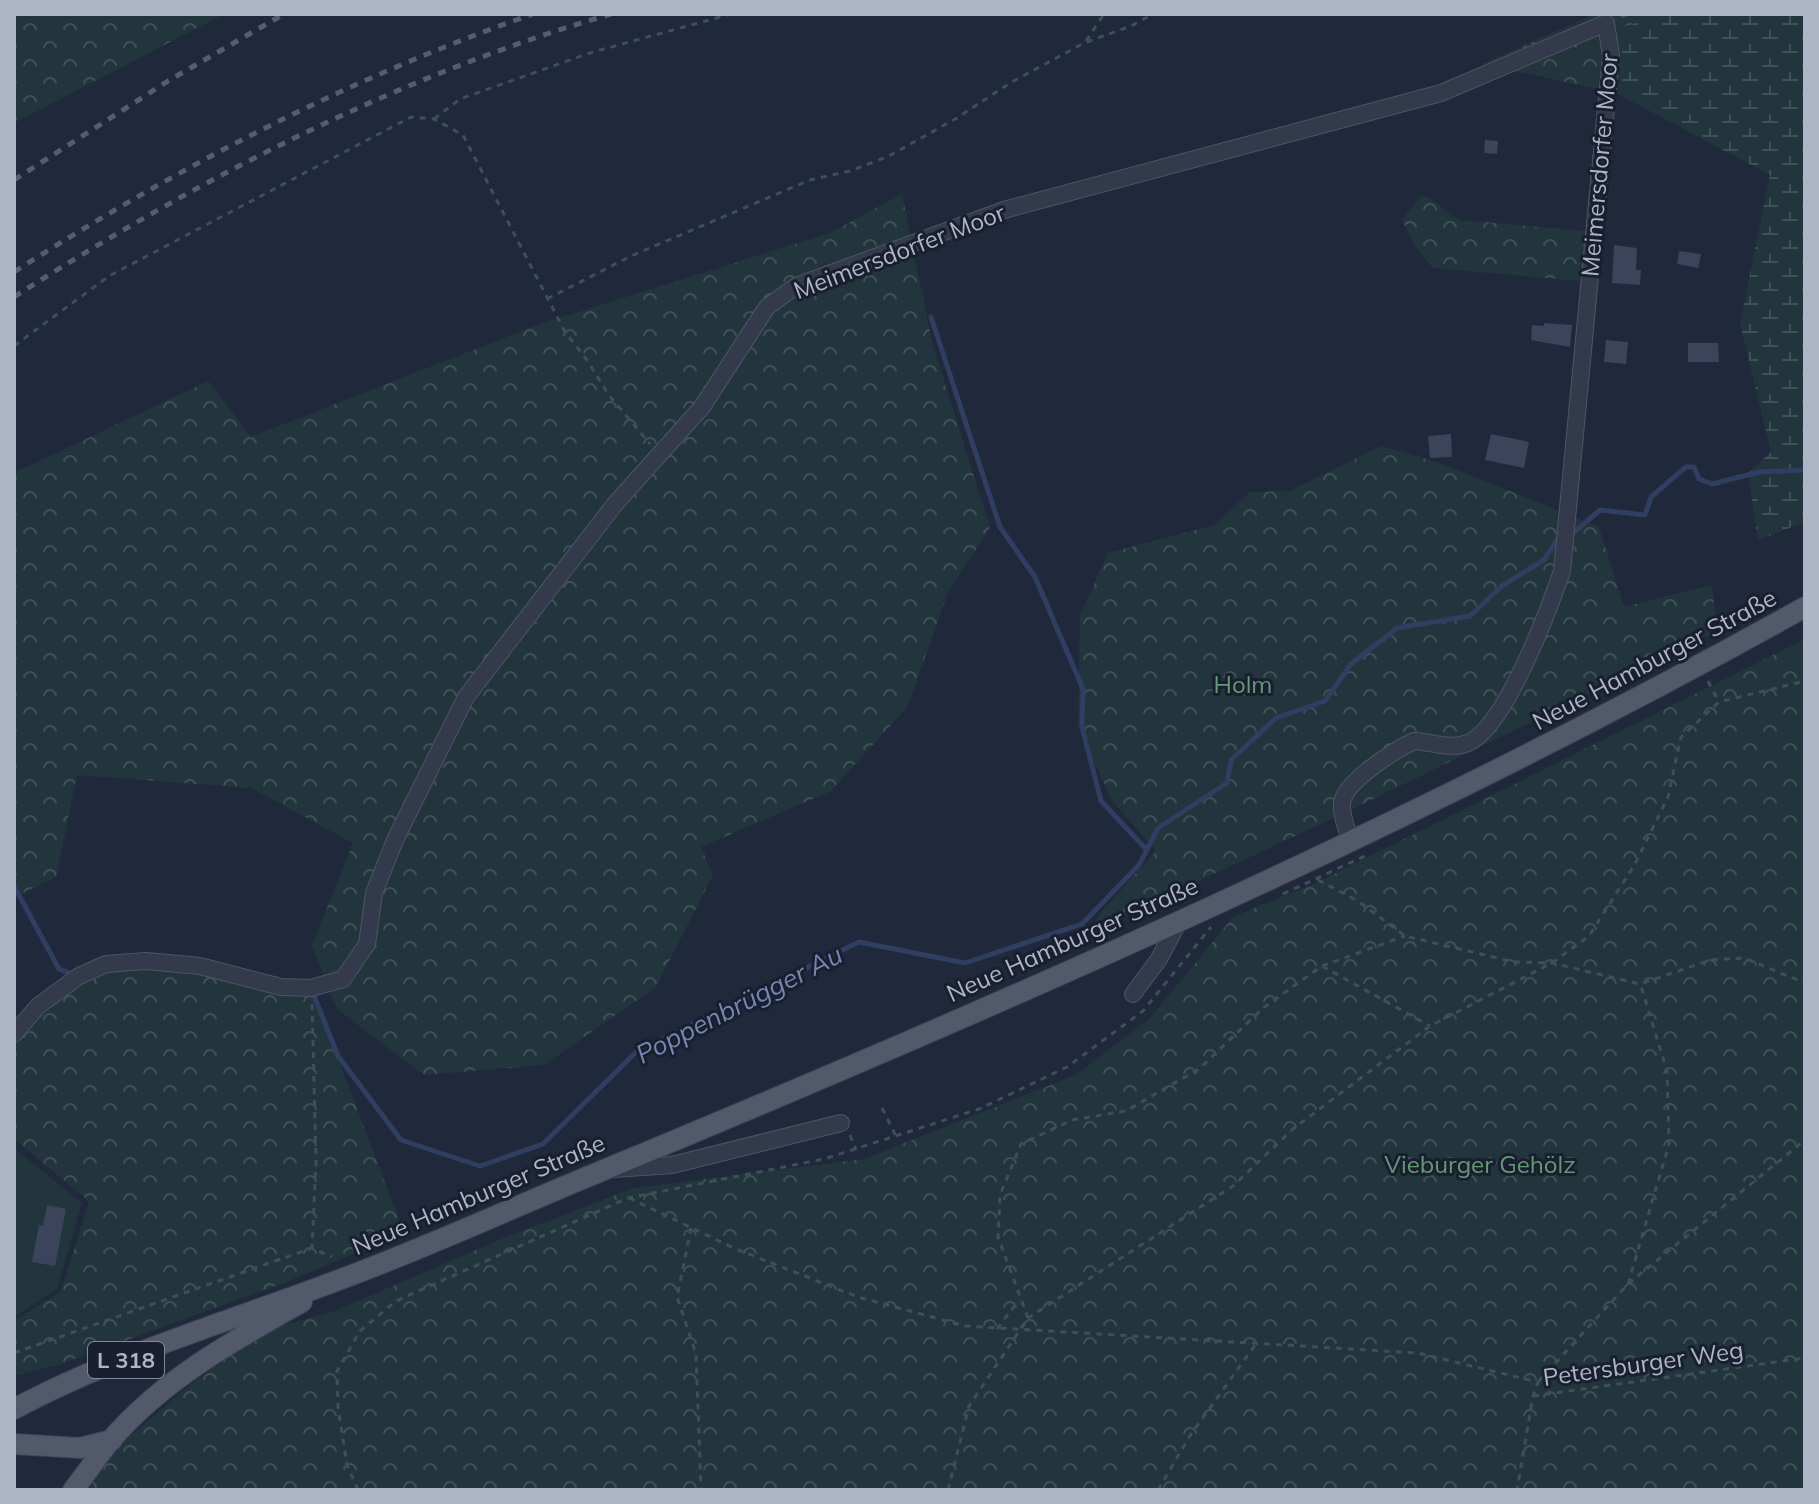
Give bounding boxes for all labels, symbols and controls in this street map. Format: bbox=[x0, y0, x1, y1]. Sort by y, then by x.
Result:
street label: Meimersdorfer Moor bbox=[1574, 52, 1624, 278]
street label: Meimersdorfer Moor bbox=[789, 197, 1009, 305]
street label: Neue Hamburger Straße bbox=[1527, 582, 1781, 736]
park label: Holm bbox=[1214, 669, 1272, 699]
street label: Neue Hamburger Straße bbox=[942, 870, 1202, 1008]
water label: Poppenbrügger Au bbox=[630, 938, 848, 1070]
street label: Neue Hamburger Straße bbox=[347, 1127, 609, 1261]
park label: Vieburger Gehölz bbox=[1384, 1149, 1576, 1179]
street label: Petersburger Weg bbox=[1541, 1334, 1745, 1392]
road number: L 318 bbox=[88, 1342, 164, 1378]

